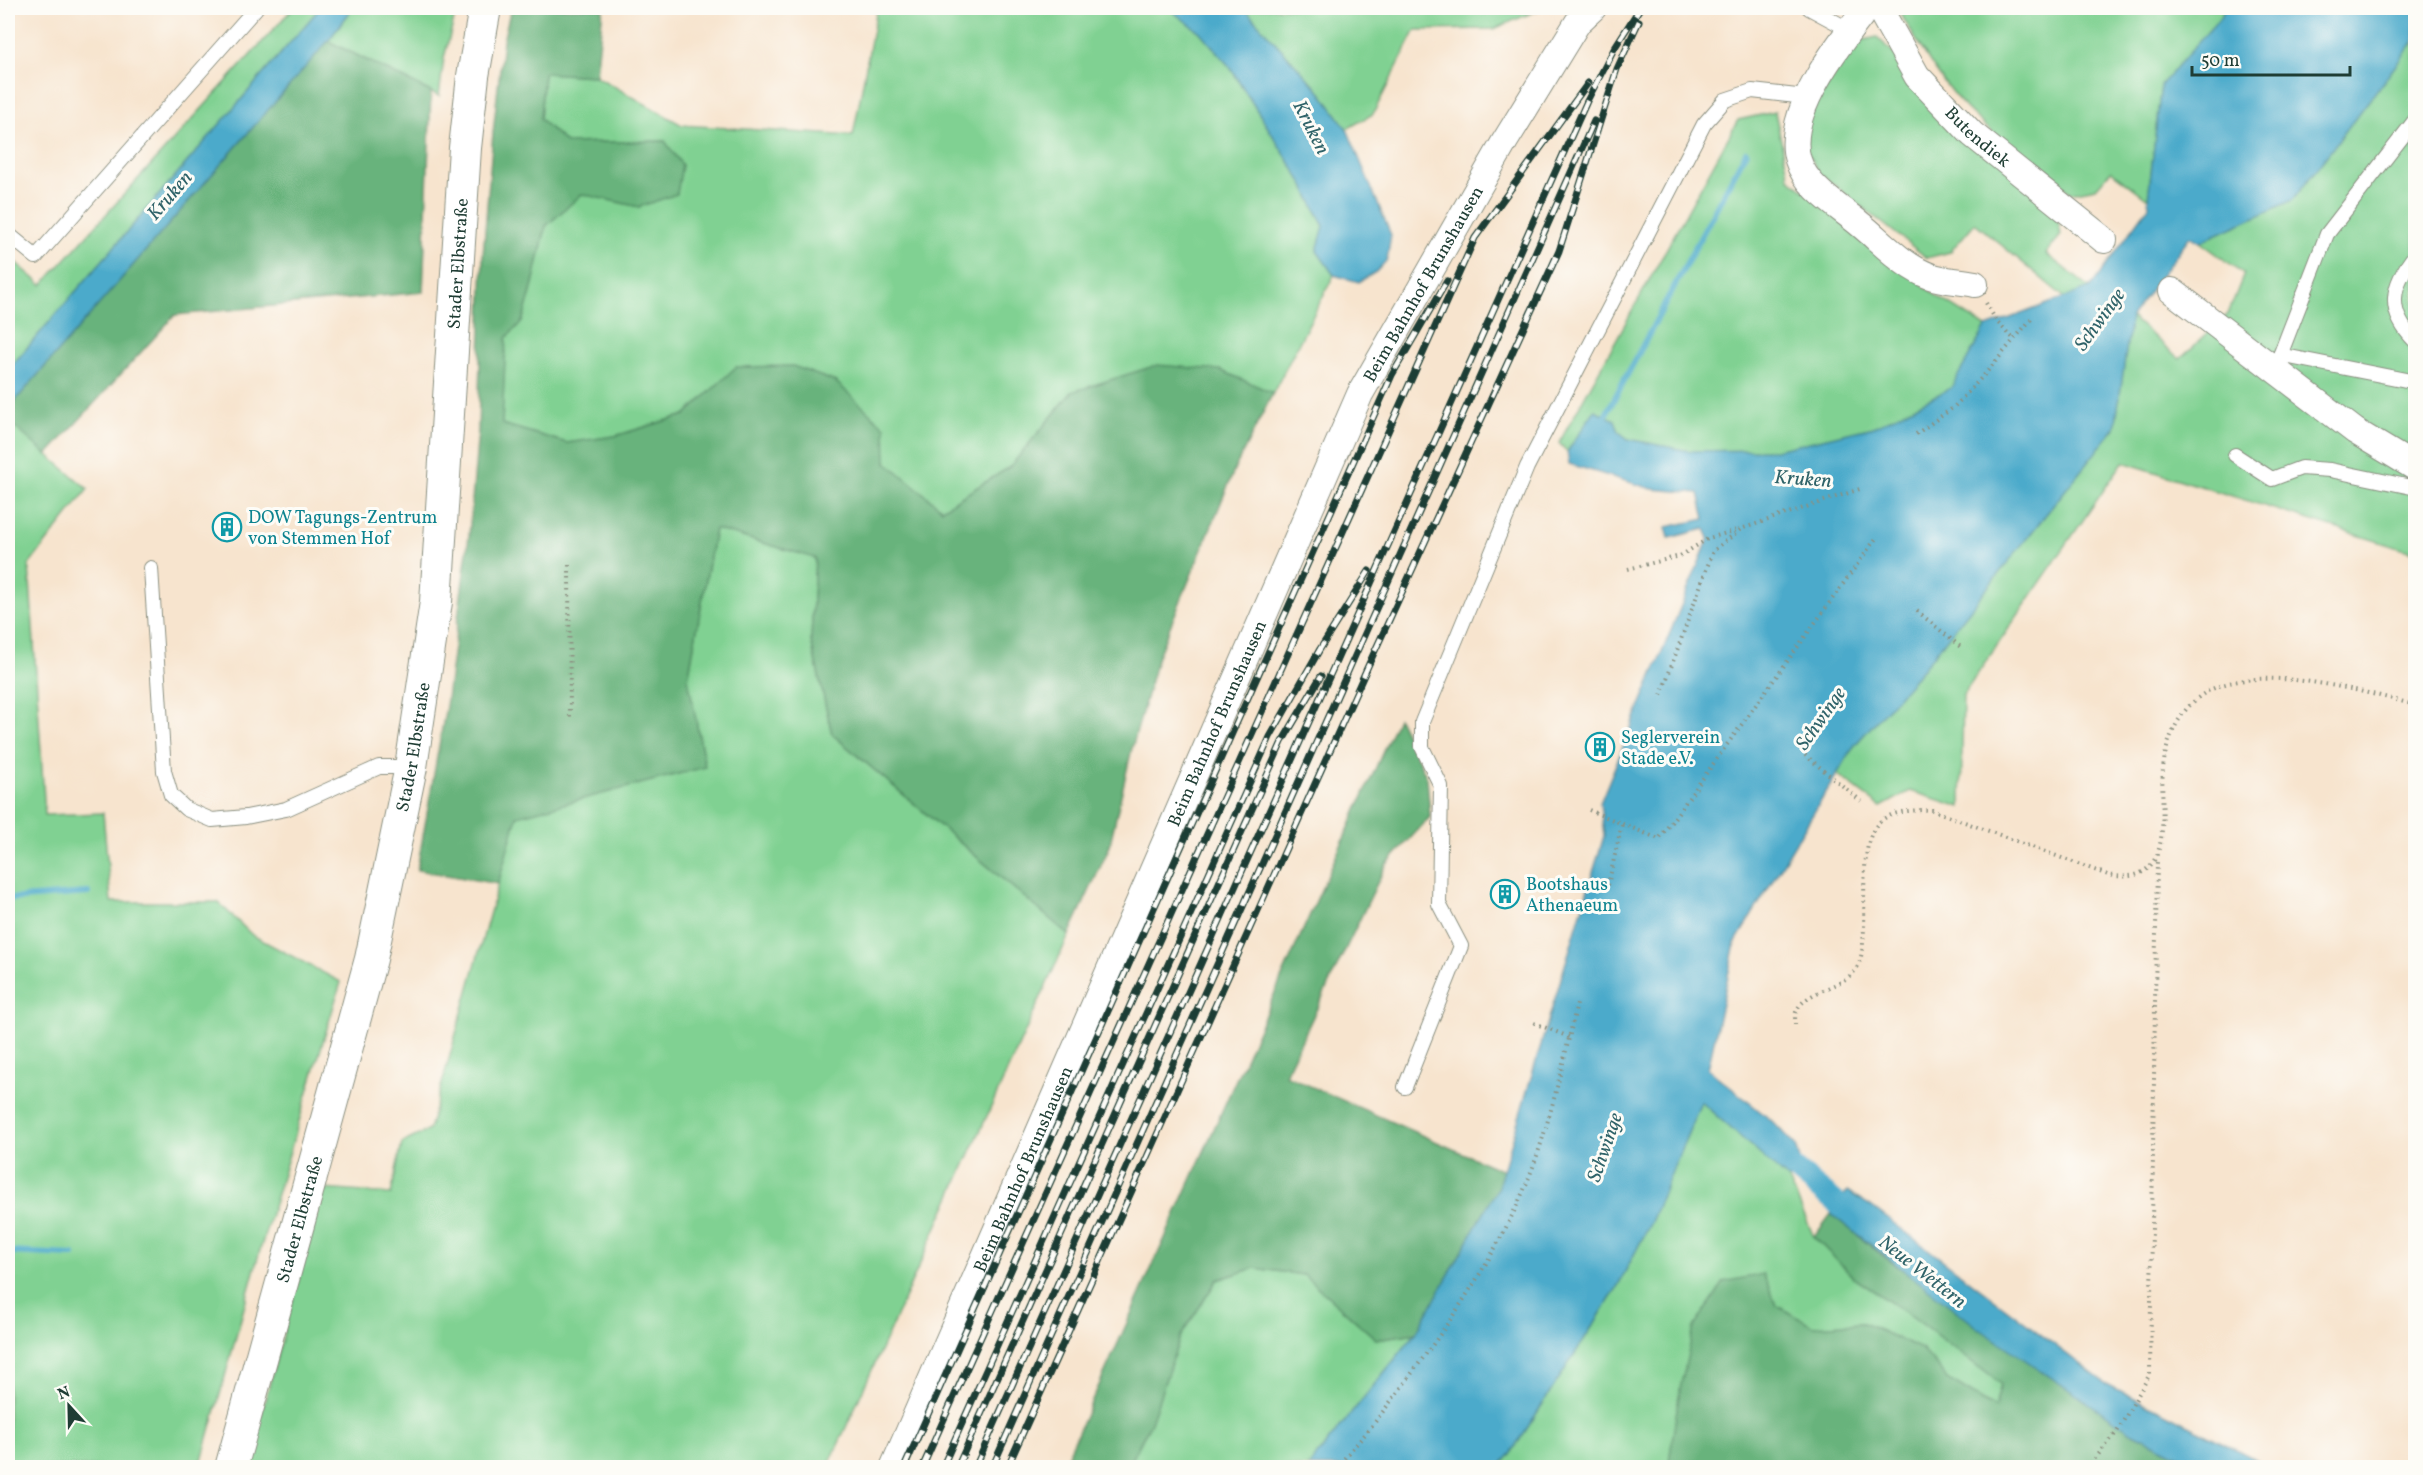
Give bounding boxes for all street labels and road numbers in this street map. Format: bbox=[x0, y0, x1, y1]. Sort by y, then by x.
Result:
street label: Butendiek bbox=[1938, 102, 2015, 174]
street label: Beim Bahnhof Brunshausen bbox=[1358, 182, 1491, 387]
street label: Stader Elbstraße bbox=[442, 198, 476, 330]
street label: Beim Bahnhof Brunshausen bbox=[1162, 617, 1274, 831]
street label: Stader Elbstraße bbox=[391, 681, 438, 814]
street label: Beim Bahnhof Brunshausen bbox=[969, 1062, 1080, 1277]
street label: Stader Elbstraße bbox=[271, 1153, 330, 1286]

